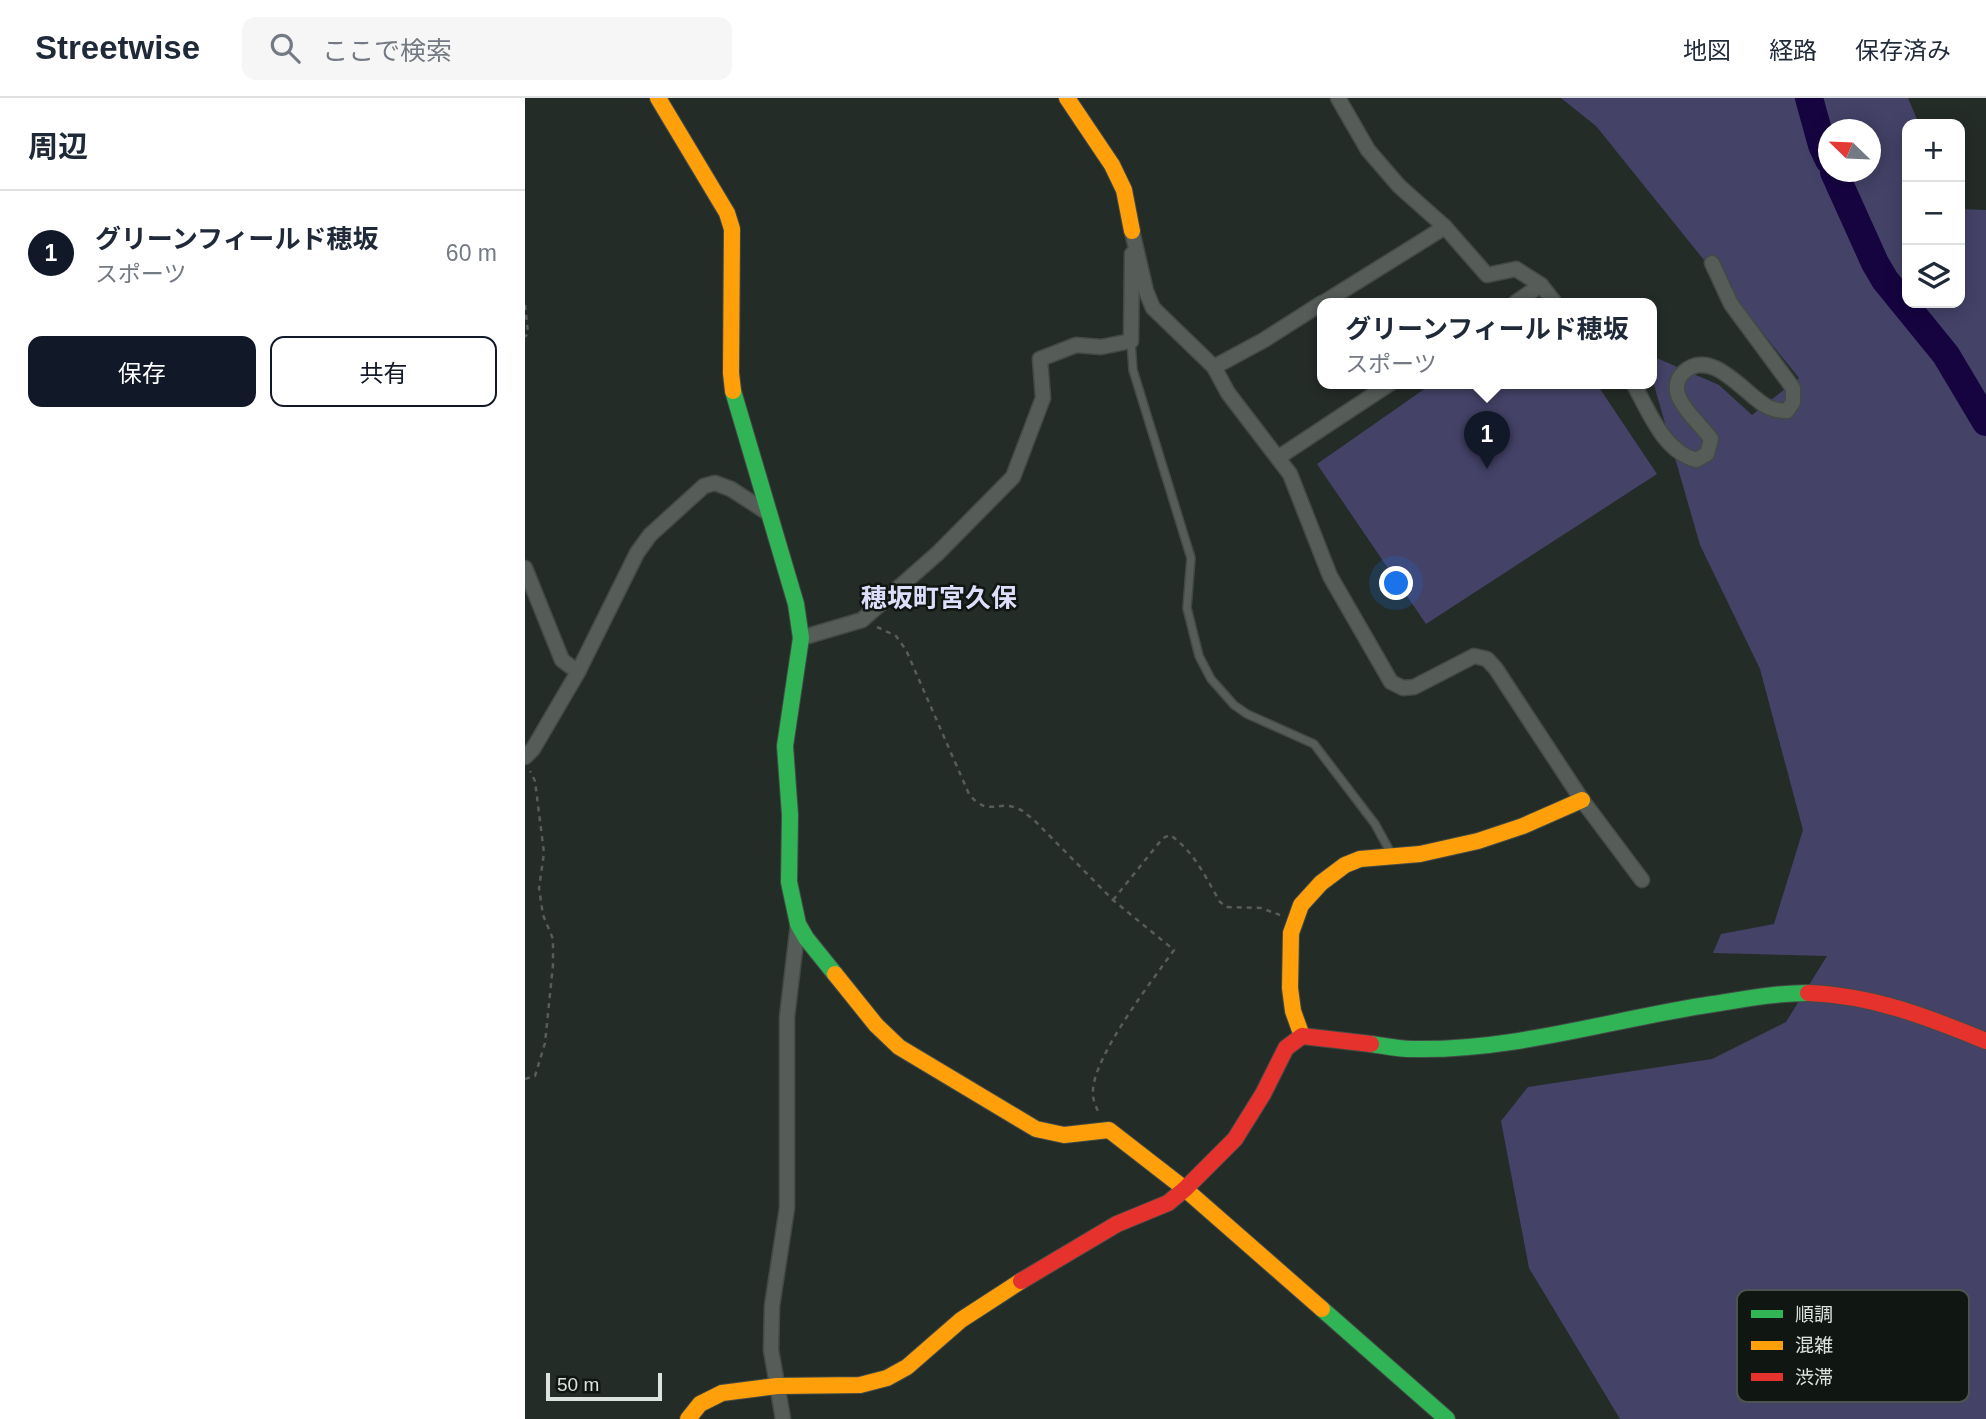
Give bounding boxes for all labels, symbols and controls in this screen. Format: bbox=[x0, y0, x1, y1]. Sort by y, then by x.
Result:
search box bbox=[242, 17, 732, 80]
text: Streetwise bbox=[35, 29, 200, 66]
icon: search bbox=[266, 29, 304, 67]
text: ここで検索 bbox=[322, 36, 452, 66]
text: 地図 bbox=[1683, 37, 1731, 64]
text: 経路 bbox=[1769, 37, 1817, 64]
text: 保存済み bbox=[1855, 37, 1951, 64]
north arrow bbox=[1818, 119, 1881, 182]
map controls bbox=[1902, 119, 1965, 308]
button: + bbox=[1902, 119, 1965, 182]
text: 周辺 bbox=[28, 130, 88, 163]
button: − bbox=[1902, 182, 1965, 245]
text: グリーンフィールド穂坂 bbox=[95, 224, 378, 254]
text: 1 bbox=[45, 240, 57, 266]
text: 60 m bbox=[446, 240, 497, 266]
button: layers bbox=[1902, 245, 1965, 308]
text: スポーツ bbox=[95, 261, 187, 287]
popup bbox=[1317, 298, 1657, 389]
text: グリーンフィールド穂坂 bbox=[1345, 314, 1629, 344]
button: 保存 bbox=[28, 336, 256, 407]
button: 共有 bbox=[270, 336, 497, 407]
text: スポーツ bbox=[1345, 351, 1437, 377]
pin: 1 bbox=[1464, 411, 1510, 469]
your location bbox=[1379, 566, 1413, 600]
district label: 穂坂町宮久保 bbox=[861, 583, 1017, 613]
legend bbox=[1737, 1290, 1969, 1402]
text: 順調 bbox=[1795, 1304, 1833, 1325]
text: 混雑 bbox=[1795, 1335, 1833, 1356]
text: 渋滞 bbox=[1795, 1367, 1833, 1388]
scale bar bbox=[546, 1370, 661, 1402]
text: 50 m bbox=[557, 1374, 599, 1395]

